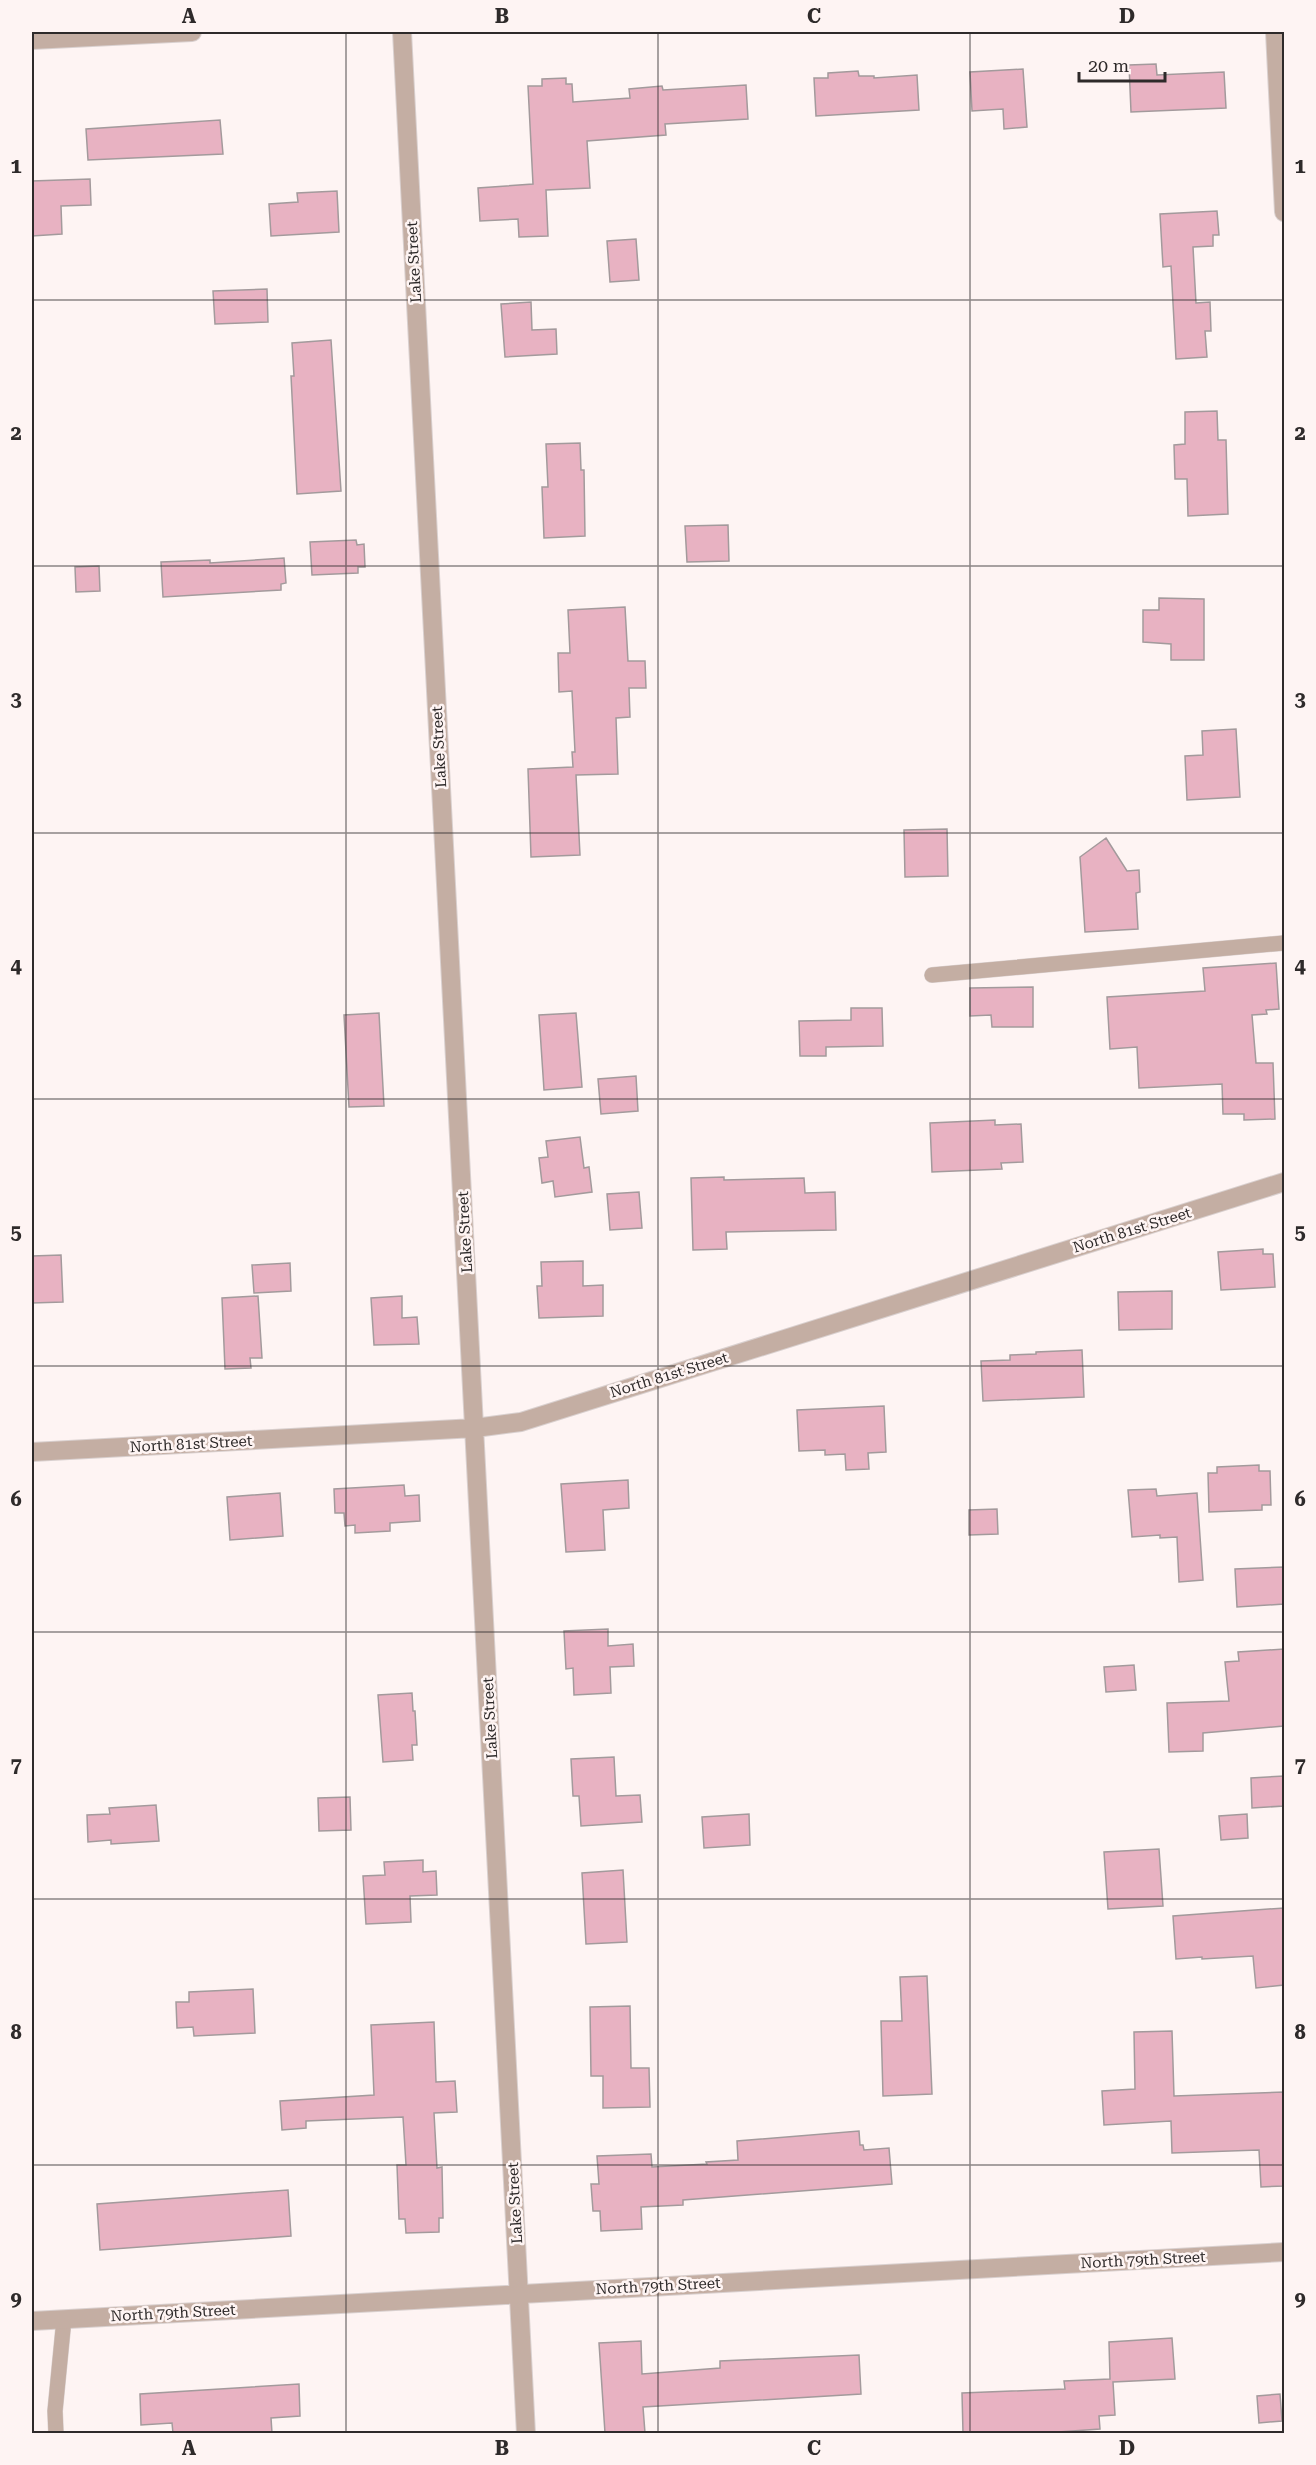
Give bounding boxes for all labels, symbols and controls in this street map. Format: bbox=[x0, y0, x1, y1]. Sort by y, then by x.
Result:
text: A bbox=[182, 4, 197, 28]
text: B bbox=[495, 4, 509, 28]
text: C bbox=[807, 4, 821, 28]
text: D bbox=[1119, 4, 1135, 28]
scale bar bbox=[1079, 45, 1164, 83]
text: 20 m bbox=[1088, 55, 1129, 76]
text: 1 bbox=[10, 154, 22, 178]
text: 1 bbox=[1294, 154, 1306, 178]
street label: Lake Street bbox=[403, 220, 425, 303]
text: 2 bbox=[10, 421, 22, 445]
text: 2 bbox=[1294, 421, 1306, 445]
text: 3 bbox=[10, 687, 22, 711]
text: 3 bbox=[1294, 687, 1306, 711]
street label: Lake Street bbox=[428, 705, 450, 788]
text: 4 bbox=[10, 954, 22, 978]
text: 4 bbox=[1294, 954, 1306, 978]
street label: Lake Street bbox=[454, 1190, 476, 1273]
street label: North 81st Street bbox=[1071, 1203, 1194, 1257]
text: 5 bbox=[10, 1220, 22, 1244]
text: 5 bbox=[1294, 1220, 1306, 1244]
street label: North 81st Street bbox=[608, 1348, 731, 1402]
street label: North 81st Street bbox=[129, 1432, 253, 1456]
text: 6 bbox=[10, 1487, 22, 1511]
text: 6 bbox=[1294, 1487, 1306, 1511]
street label: Lake Street bbox=[479, 1676, 501, 1759]
text: 7 bbox=[10, 1753, 22, 1777]
text: 7 bbox=[1294, 1753, 1306, 1777]
text: 8 bbox=[10, 2020, 22, 2044]
text: 8 bbox=[1294, 2020, 1306, 2044]
street label: Lake Street bbox=[504, 2161, 526, 2244]
street label: North 79th Street bbox=[1080, 2248, 1207, 2272]
street label: North 79th Street bbox=[595, 2274, 722, 2298]
text: 9 bbox=[10, 2287, 22, 2311]
text: 9 bbox=[1294, 2287, 1306, 2311]
street label: North 79th Street bbox=[110, 2301, 237, 2325]
text: A bbox=[182, 2436, 197, 2460]
text: B bbox=[495, 2436, 509, 2460]
text: C bbox=[807, 2436, 821, 2460]
text: D bbox=[1119, 2436, 1135, 2460]

